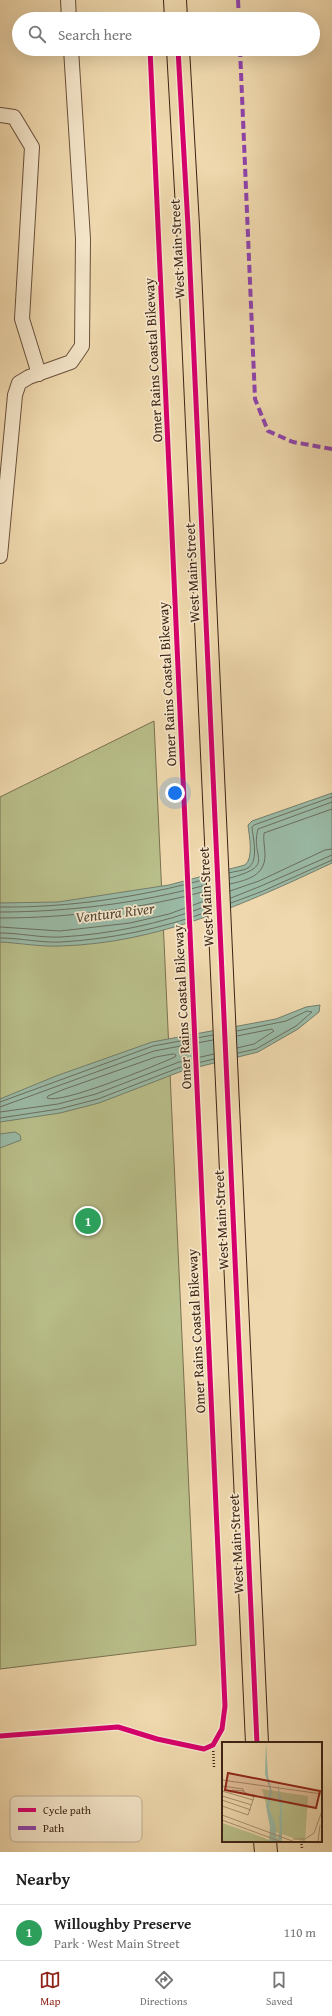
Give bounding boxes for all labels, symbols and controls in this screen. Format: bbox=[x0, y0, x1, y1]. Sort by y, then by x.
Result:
search box bbox=[12, 12, 320, 56]
icon: search bbox=[26, 23, 48, 45]
text: Search here bbox=[58, 24, 132, 45]
street label: West Main Street bbox=[164, 199, 190, 299]
street label: Omer Rains Coastal Bikeway bbox=[139, 277, 167, 443]
street label: West Main Street bbox=[179, 523, 205, 623]
street label: Omer Rains Coastal Bikeway bbox=[153, 601, 181, 767]
your location bbox=[165, 783, 185, 803]
street label: West Main Street bbox=[193, 847, 219, 947]
water label: Ventura River bbox=[74, 897, 156, 928]
street label: Omer Rains Coastal Bikeway bbox=[168, 924, 196, 1090]
street label: West Main Street bbox=[208, 1170, 234, 1270]
pin: 1 bbox=[75, 1206, 101, 1236]
street label: Omer Rains Coastal Bikeway bbox=[182, 1248, 210, 1414]
street label: West Main Street bbox=[223, 1494, 249, 1594]
inset map bbox=[222, 1742, 322, 1842]
legend bbox=[10, 1796, 142, 1842]
text: Cycle path bbox=[43, 1802, 92, 1818]
text: Path bbox=[43, 1820, 65, 1836]
text: Nearby bbox=[16, 1866, 70, 1891]
text: Willoughby Preserve bbox=[54, 1913, 191, 1934]
text: 1 bbox=[26, 1923, 32, 1942]
text: 110 m bbox=[284, 1923, 316, 1942]
text: Park · West Main Street bbox=[54, 1934, 180, 1953]
tab: Map bbox=[39, 1969, 61, 2009]
tab: Directions bbox=[140, 1969, 187, 2009]
tab: Saved bbox=[266, 1969, 293, 2009]

